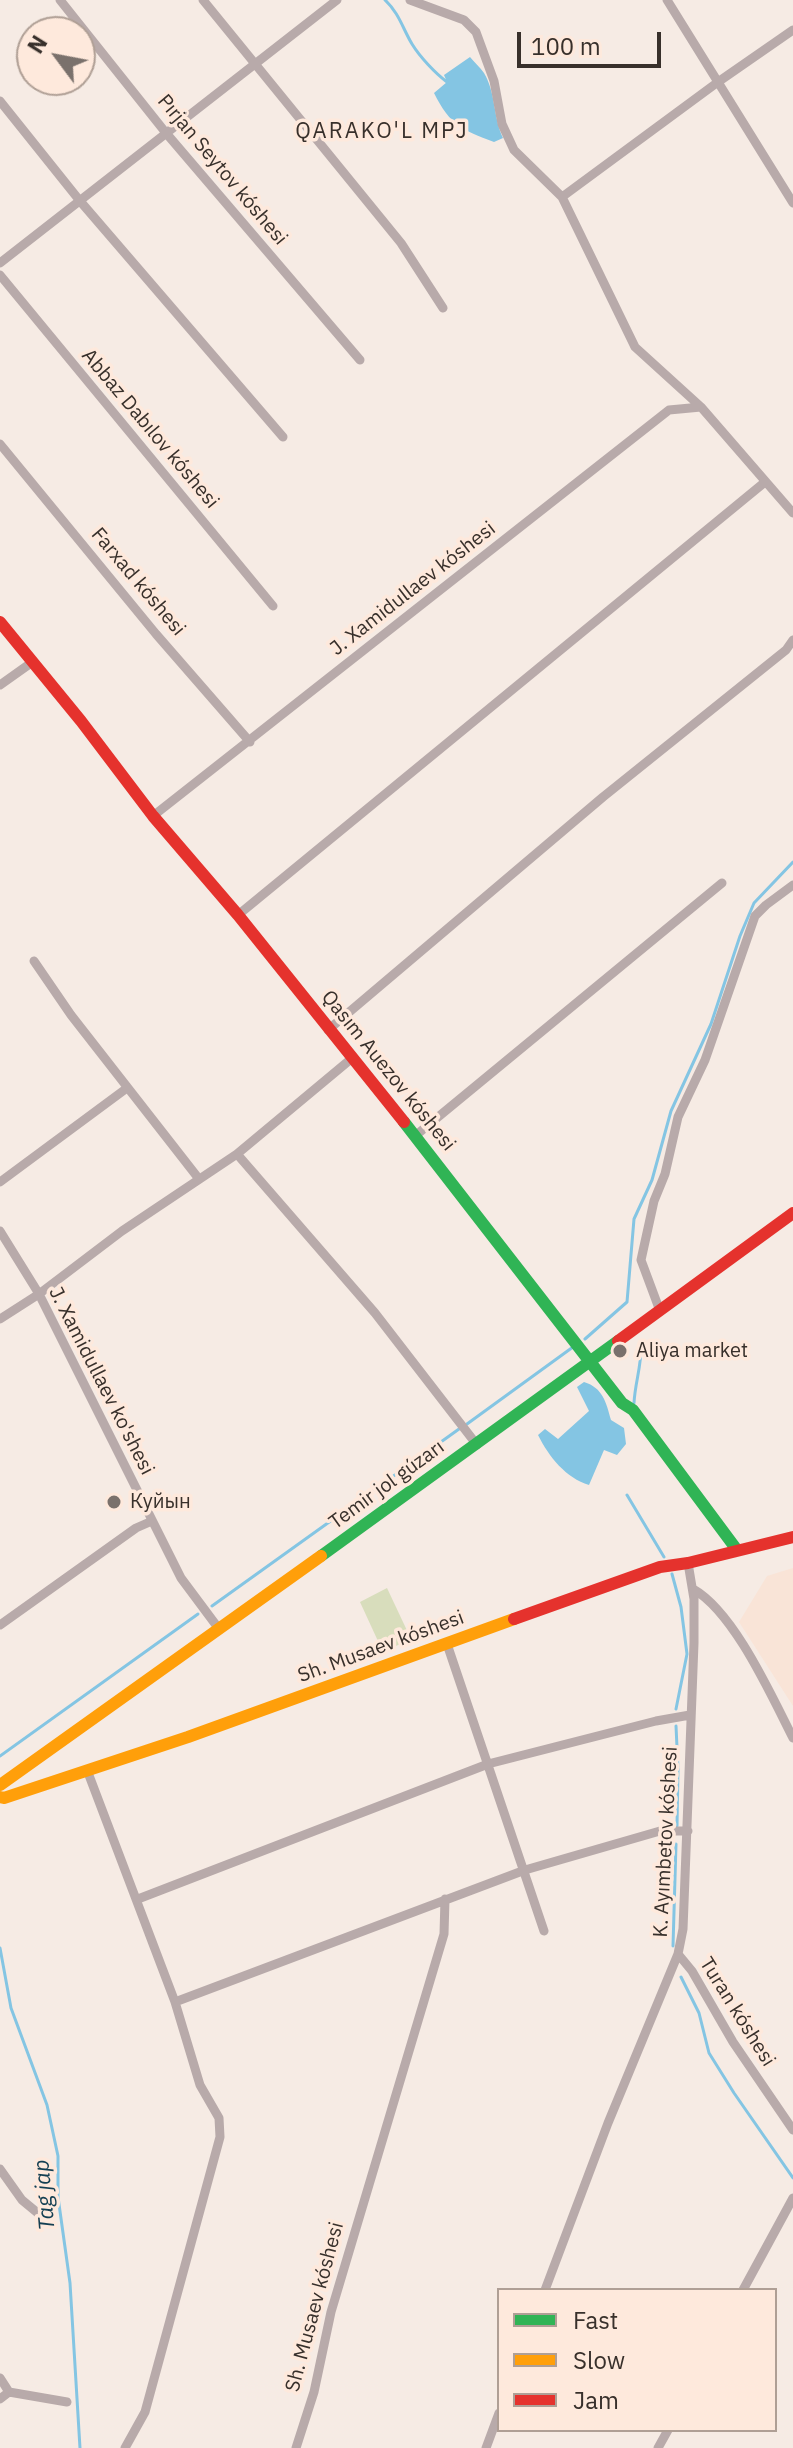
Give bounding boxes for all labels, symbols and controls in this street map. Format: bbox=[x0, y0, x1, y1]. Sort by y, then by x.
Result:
north arrow bbox=[16, 16, 96, 96]
scale bar bbox=[521, 16, 665, 66]
text: N bbox=[20, 30, 53, 59]
text: 100 m bbox=[531, 30, 601, 62]
street label: Pırjan Seytov kóshesi bbox=[152, 90, 292, 250]
district label: QARAKO'L MPJ bbox=[295, 119, 469, 145]
street label: Abbaz Dabılov kóshesi bbox=[76, 344, 224, 514]
street label: J. Xamidullaev kóshesi bbox=[326, 517, 500, 661]
street label: Farxad kóshesi bbox=[86, 523, 190, 641]
street label: Qasım Auezov kóshesi bbox=[316, 986, 460, 1156]
street label: J. Xamidullaev ko'shesi bbox=[43, 1283, 159, 1479]
place label: Aliya market bbox=[636, 1339, 748, 1363]
marker: Aliya market bbox=[611, 1342, 629, 1360]
street label: Temir jol gúzarı bbox=[325, 1435, 449, 1535]
place label: Куйын bbox=[130, 1490, 191, 1514]
marker: Куйын bbox=[105, 1493, 123, 1511]
street label: Sh. Musaev kóshesi bbox=[295, 1606, 467, 1688]
street label: K. Ayımbetov kóshesi bbox=[649, 1746, 683, 1938]
street label: Turan kóshesi bbox=[694, 1953, 780, 2071]
water label: Tag jap bbox=[29, 2158, 61, 2232]
street label: Sh. Musaev kóshesi bbox=[281, 2219, 349, 2395]
legend bbox=[497, 2288, 777, 2432]
text: Fast bbox=[573, 2304, 618, 2336]
text: Slow bbox=[573, 2344, 625, 2376]
text: Jam bbox=[573, 2384, 619, 2416]

